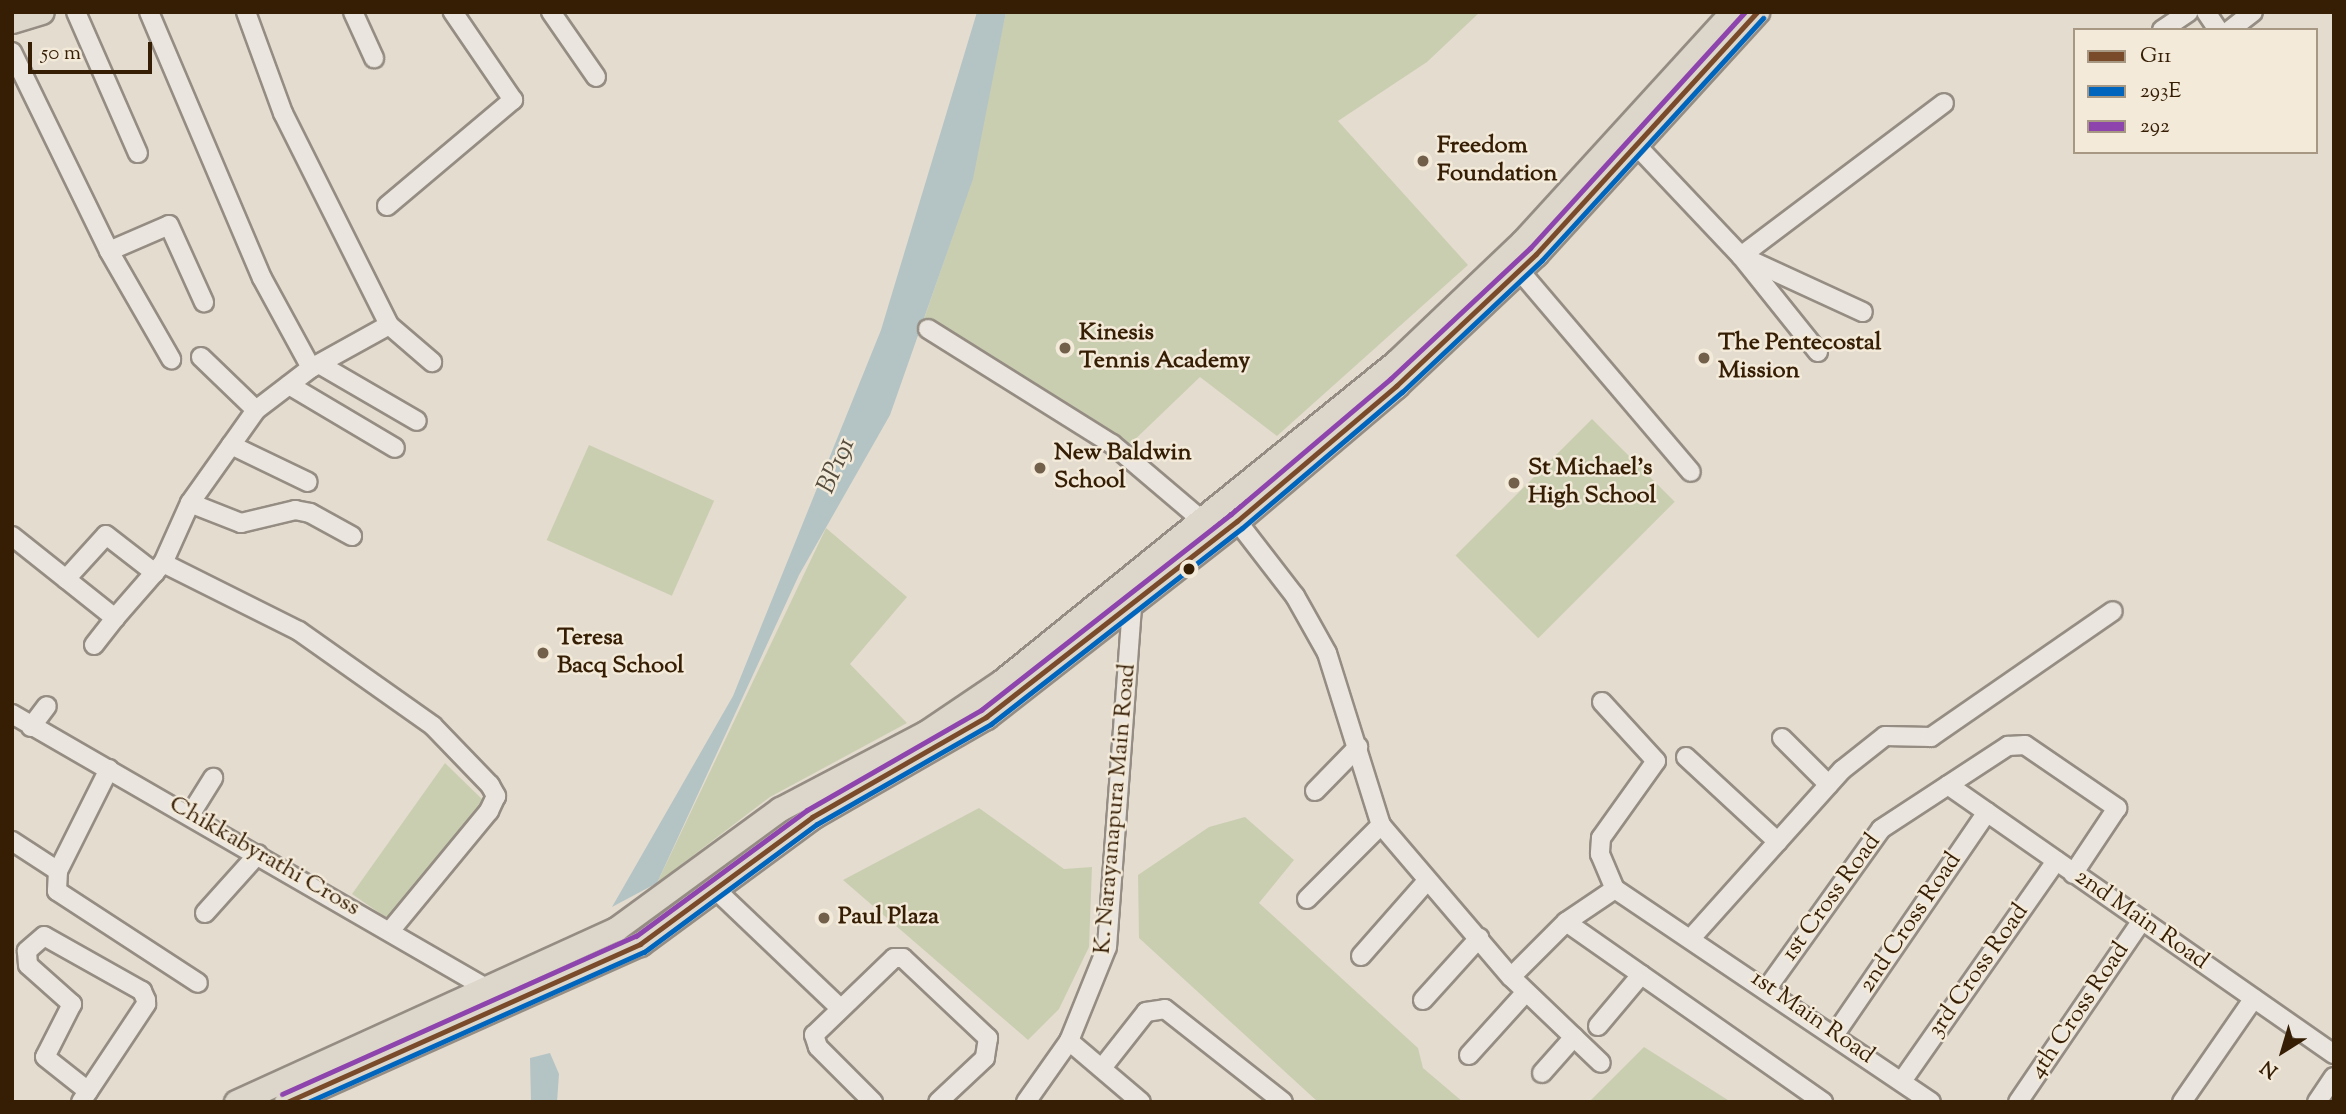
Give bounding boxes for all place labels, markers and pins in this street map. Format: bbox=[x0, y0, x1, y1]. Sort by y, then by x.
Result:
place label: Freedom Foundation bbox=[1437, 133, 1557, 189]
marker: Freedom Foundation bbox=[1415, 153, 1431, 169]
place label: Kinesis Tennis Academy bbox=[1079, 320, 1250, 376]
place label: The Pentecostal Mission bbox=[1718, 330, 1881, 386]
marker: Kinesis Tennis Academy bbox=[1057, 340, 1073, 356]
marker: The Pentecostal Mission bbox=[1696, 350, 1712, 366]
place label: New Baldwin School bbox=[1054, 440, 1192, 496]
place label: St Michael's High School bbox=[1528, 455, 1656, 511]
marker: New Baldwin School bbox=[1032, 460, 1048, 476]
marker: St Michael's High School bbox=[1506, 475, 1522, 491]
unlabelled marker bbox=[1182, 562, 1196, 576]
place label: Teresa Bacq School bbox=[557, 625, 684, 681]
marker: Teresa Bacq School bbox=[535, 645, 551, 661]
place label: Paul Plaza bbox=[838, 904, 939, 932]
marker: Paul Plaza bbox=[816, 910, 832, 926]

